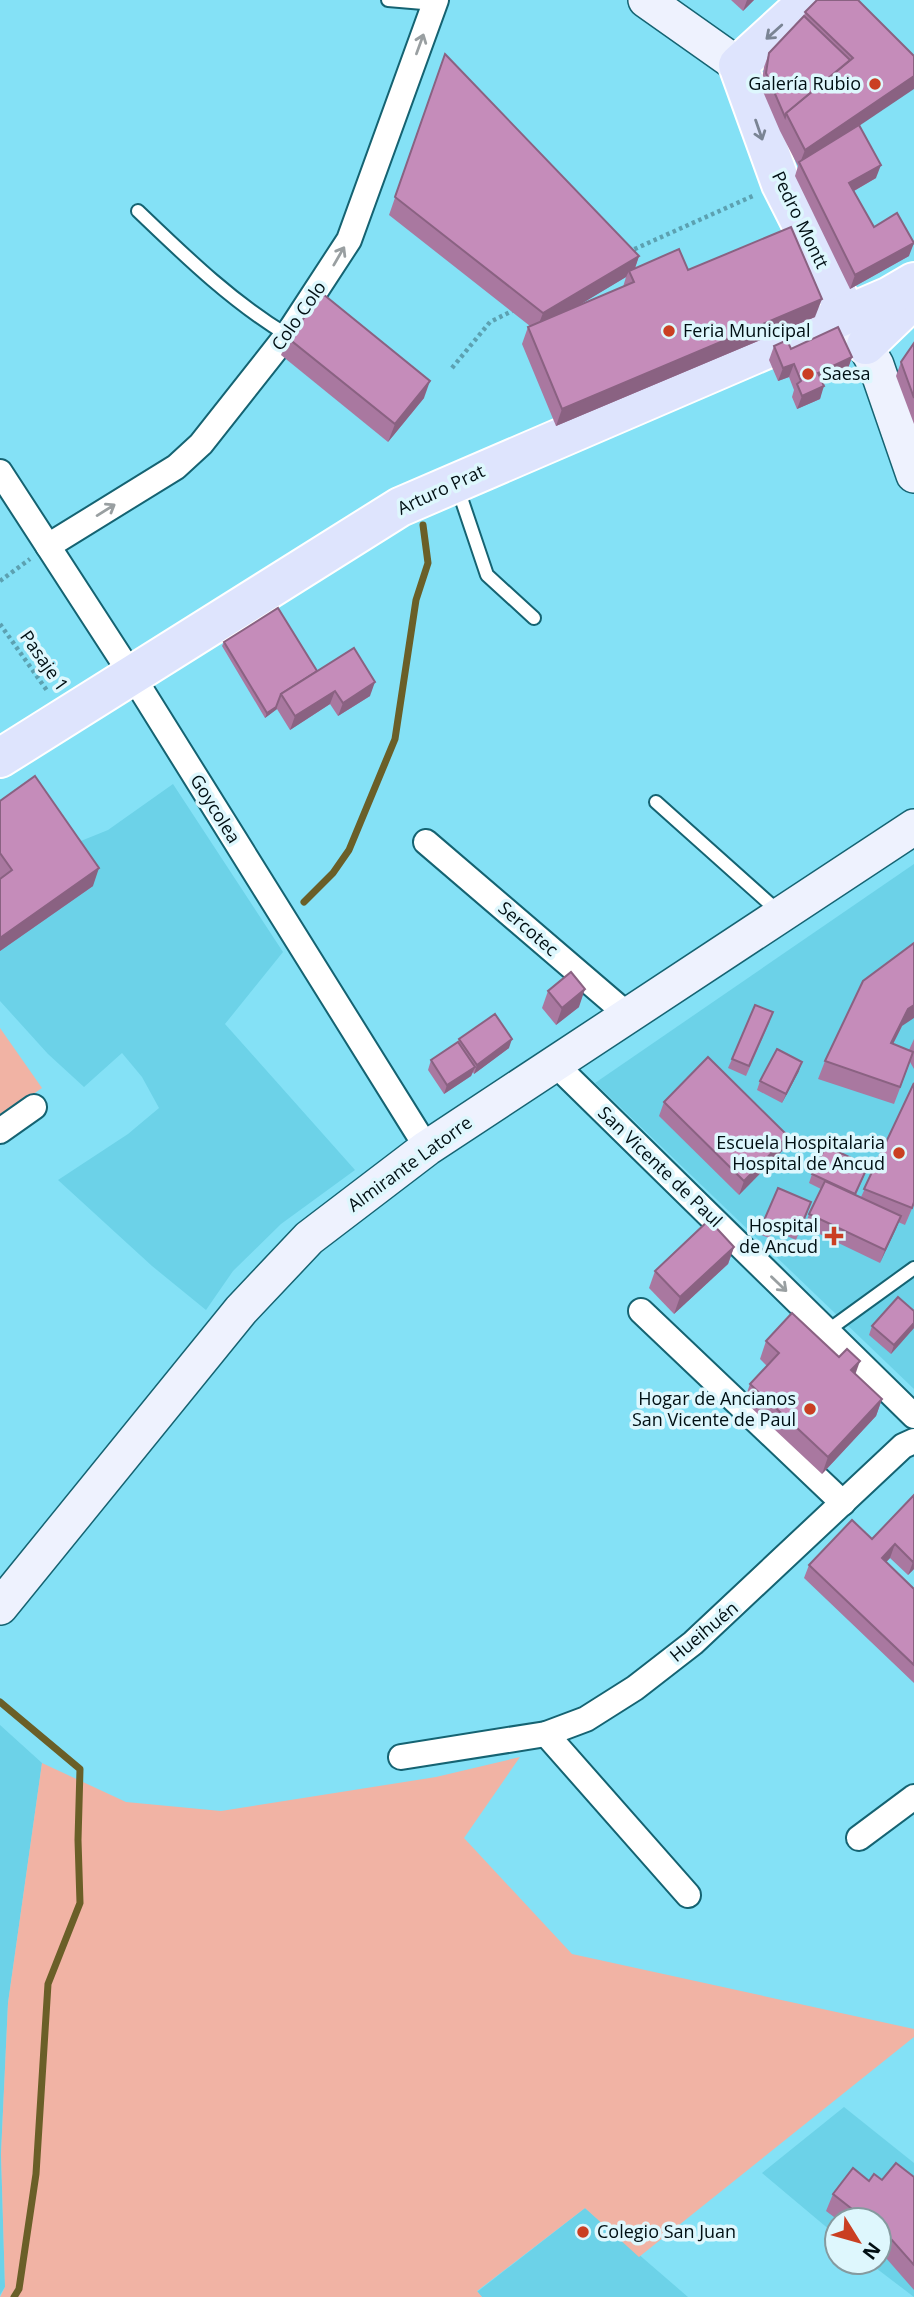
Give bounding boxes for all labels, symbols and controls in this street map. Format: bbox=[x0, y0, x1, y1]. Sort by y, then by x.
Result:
one-way arrow bbox=[765, 24, 783, 40]
one-way arrow bbox=[415, 33, 427, 55]
place label: Galería Rubio bbox=[748, 71, 861, 95]
marker: Galería Rubio bbox=[867, 76, 883, 92]
one-way arrow bbox=[754, 118, 766, 140]
street label: Pedro Montt bbox=[767, 167, 835, 272]
one-way arrow bbox=[333, 246, 346, 267]
street label: Colo Colo bbox=[265, 276, 331, 355]
place label: Feria Municipal bbox=[683, 318, 811, 342]
marker: Feria Municipal bbox=[661, 323, 677, 339]
place label: Saesa bbox=[822, 361, 871, 385]
marker: Saesa bbox=[800, 366, 816, 382]
street label: Arturo Prat bbox=[393, 458, 488, 520]
one-way arrow bbox=[96, 503, 115, 518]
street label: Pasaje 1 bbox=[15, 625, 74, 696]
street label: Goycolea bbox=[185, 769, 246, 847]
street label: Sercotec bbox=[494, 896, 564, 961]
street label: San Vicente de Paul bbox=[593, 1101, 728, 1232]
street label: Almirante Latorre bbox=[342, 1110, 476, 1216]
place label: Escuela Hospitalaria Hospital de Ancud bbox=[716, 1130, 885, 1175]
marker: Escuela Hospitalaria Hospital de Ancud bbox=[891, 1145, 907, 1161]
place label: Hospital de Ancud bbox=[739, 1213, 818, 1258]
marker: Hospital de Ancud bbox=[824, 1226, 844, 1246]
one-way arrow bbox=[771, 1276, 788, 1293]
place label: Hogar de Ancianos San Vicente de Paul bbox=[632, 1386, 796, 1431]
marker: Hogar de Ancianos San Vicente de Paul bbox=[802, 1401, 818, 1417]
street label: Hueihuén bbox=[664, 1596, 743, 1667]
north arrow bbox=[823, 2206, 893, 2276]
place label: Colegio San Juan bbox=[597, 2219, 736, 2243]
marker: Colegio San Juan bbox=[575, 2224, 591, 2240]
text: N bbox=[857, 2237, 887, 2265]

